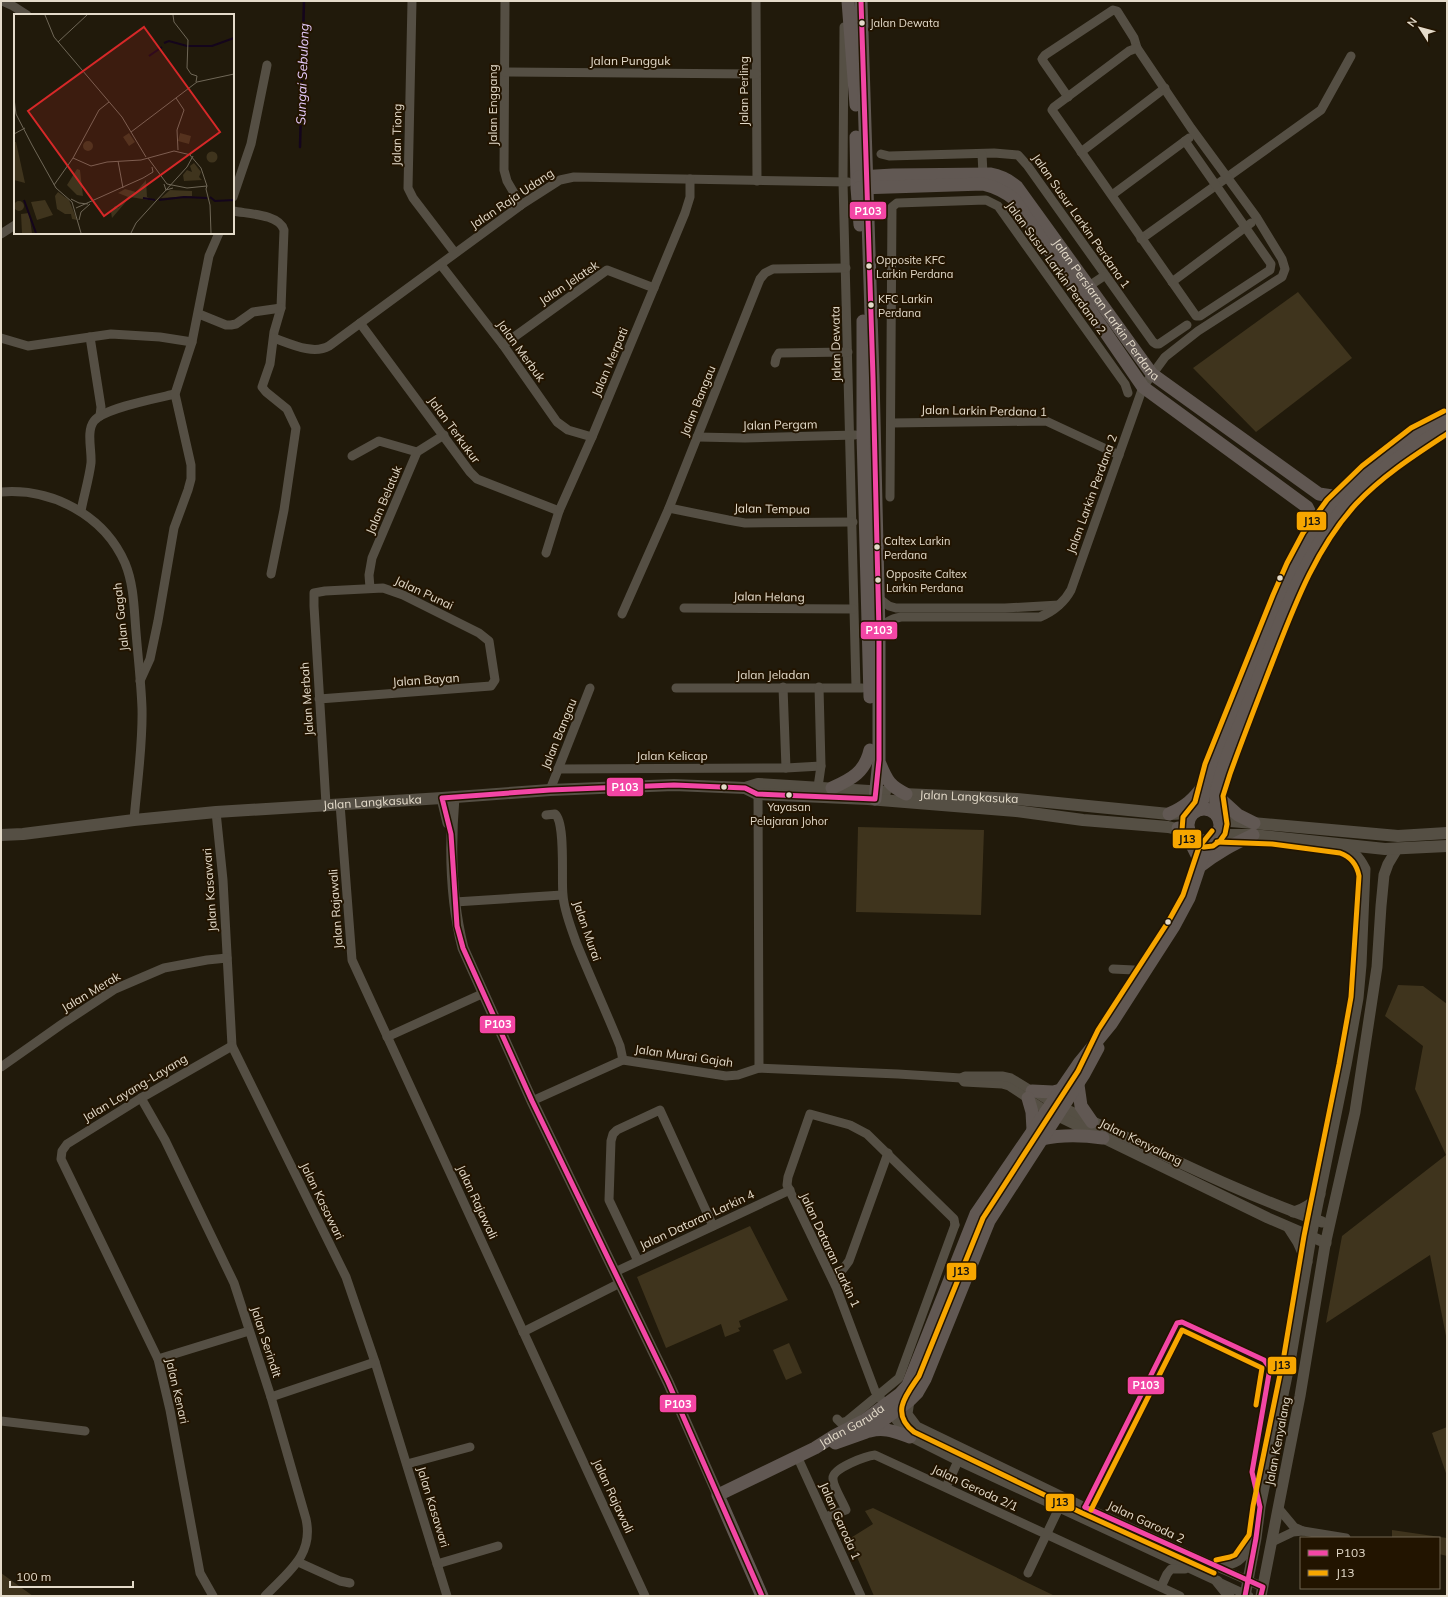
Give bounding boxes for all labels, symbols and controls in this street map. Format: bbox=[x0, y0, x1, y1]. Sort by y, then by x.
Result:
north arrow bbox=[1400, 8, 1440, 48]
inset map bbox=[14, 14, 234, 234]
text: N bbox=[1404, 15, 1420, 30]
place label: Jalan Dewata bbox=[870, 16, 939, 30]
marker: Jalan Dewata bbox=[857, 18, 867, 28]
water label: Sungai Sebulong bbox=[292, 23, 312, 125]
street label: Jalan Pungguk bbox=[590, 53, 671, 68]
street label: Jalan Perling bbox=[736, 56, 751, 126]
street label: Jalan Enggang bbox=[485, 64, 500, 146]
street label: Jalan Tiong bbox=[388, 104, 405, 166]
street label: Jalan Susur Larkin Perdana 1 bbox=[1029, 151, 1134, 291]
street label: Jalan Raja Udang bbox=[467, 165, 556, 232]
street label: Jalan Susur Larkin Perdana 2 bbox=[1003, 198, 1110, 337]
line badge: P103 bbox=[849, 201, 887, 220]
text: P103 bbox=[854, 204, 882, 218]
street label: Jalan Persiaran Larkin Perdana bbox=[1050, 236, 1162, 384]
place label: Opposite KFC Larkin Perdana bbox=[876, 253, 953, 281]
street label: Jalan Jelatek bbox=[536, 257, 602, 308]
marker: Opposite KFC Larkin Perdana bbox=[864, 261, 874, 271]
place label: KFC Larkin Perdana bbox=[878, 292, 933, 320]
marker: KFC Larkin Perdana bbox=[866, 300, 876, 310]
street label: Jalan Dewata bbox=[827, 306, 844, 382]
street label: Jalan Merbuk bbox=[494, 317, 549, 385]
street label: Jalan Merpati bbox=[588, 325, 631, 399]
street label: Jalan Bangau bbox=[677, 363, 719, 438]
street label: Jalan Terkukur bbox=[425, 393, 484, 467]
street label: Jalan Larkin Perdana 1 bbox=[921, 402, 1047, 419]
street label: Jalan Pergam bbox=[743, 416, 817, 433]
street label: Jalan Larkin Perdana 2 bbox=[1063, 432, 1120, 556]
street label: Jalan Belatuk bbox=[362, 462, 405, 537]
street label: Jalan Tempua bbox=[734, 500, 810, 517]
line badge: J13 bbox=[1296, 511, 1327, 531]
text: J13 bbox=[1303, 514, 1321, 528]
place label: Caltex Larkin Perdana bbox=[884, 534, 950, 562]
marker: Caltex Larkin Perdana bbox=[872, 542, 882, 552]
place label: Opposite Caltex Larkin Perdana bbox=[886, 567, 967, 595]
street label: Jalan Punai bbox=[392, 572, 456, 613]
unlabelled marker bbox=[1275, 573, 1285, 583]
marker: Opposite Caltex Larkin Perdana bbox=[873, 575, 883, 585]
street label: Jalan Gagah bbox=[109, 582, 132, 652]
street label: Jalan Helang bbox=[733, 588, 805, 605]
line badge: P103 bbox=[860, 621, 898, 640]
text: P103 bbox=[865, 623, 893, 637]
street label: Jalan Merbah bbox=[296, 662, 317, 736]
street label: Jalan Jeladan bbox=[736, 667, 810, 682]
street label: Jalan Bayan bbox=[392, 670, 460, 689]
street label: Jalan Bangau bbox=[538, 696, 580, 771]
street label: Jalan Kelicap bbox=[636, 748, 708, 763]
line badge: P103 bbox=[606, 777, 644, 797]
text: P103 bbox=[611, 780, 639, 794]
unlabelled marker bbox=[719, 782, 729, 792]
street label: Jalan Langkasuka bbox=[919, 787, 1019, 806]
marker: Yayasan Pelajaran Johor bbox=[784, 790, 794, 800]
street label: Jalan Langkasuka bbox=[323, 791, 422, 812]
place label: Yayasan Pelajaran Johor bbox=[750, 800, 828, 828]
line badge: J13 bbox=[1172, 829, 1202, 849]
text: J13 bbox=[1178, 832, 1196, 846]
street label: Jalan Kasawari bbox=[199, 847, 220, 932]
street label: Jalan Rajawali bbox=[325, 868, 346, 949]
street label: Jalan Murai bbox=[570, 899, 605, 963]
unlabelled marker bbox=[1163, 917, 1173, 927]
street label: Jalan Merak bbox=[59, 968, 124, 1015]
line badge: P103 bbox=[479, 1015, 516, 1034]
text: P103 bbox=[484, 1017, 512, 1031]
street label: Jalan Murai Gajah bbox=[634, 1041, 734, 1070]
street label: Jalan Layang-Layang bbox=[80, 1050, 190, 1125]
street label: Jalan Kenyalang bbox=[1097, 1115, 1185, 1168]
street label: Jalan Kasawari bbox=[297, 1160, 348, 1242]
street label: Jalan Rajawali bbox=[454, 1162, 501, 1241]
street label: Jalan Dataran Larkin 4 bbox=[637, 1186, 757, 1253]
street label: Jalan Dataran Larkin 1 bbox=[797, 1190, 864, 1310]
line badge: J13 bbox=[946, 1262, 977, 1281]
text: J13 bbox=[952, 1264, 970, 1278]
street label: Jalan Serindit bbox=[248, 1304, 285, 1379]
line badge: J13 bbox=[1267, 1356, 1297, 1375]
street label: Jalan Kenari bbox=[163, 1357, 192, 1425]
text: J13 bbox=[1273, 1358, 1291, 1372]
line badge: P103 bbox=[1127, 1376, 1165, 1395]
text: P103 bbox=[1132, 1378, 1160, 1392]
line badge: P103 bbox=[659, 1394, 697, 1413]
street label: Jalan Kenyalang bbox=[1262, 1395, 1293, 1487]
text: P103 bbox=[664, 1397, 692, 1411]
street label: Jalan Garuda bbox=[816, 1400, 887, 1450]
street label: Jalan Rajawali bbox=[590, 1456, 637, 1535]
street label: Jalan Geroda 2/1 bbox=[930, 1461, 1021, 1514]
street label: Jalan Kasawari bbox=[414, 1464, 453, 1549]
street label: Jalan Garoda 1 bbox=[817, 1480, 864, 1562]
line badge: J13 bbox=[1045, 1493, 1075, 1512]
text: J13 bbox=[1051, 1495, 1069, 1509]
street label: Jalan Garoda 2 bbox=[1105, 1497, 1187, 1546]
legend bbox=[1300, 1537, 1440, 1589]
text: P103 bbox=[1336, 1545, 1365, 1560]
scale bar bbox=[10, 1563, 133, 1589]
text: J13 bbox=[1336, 1565, 1354, 1580]
text: 100 m bbox=[16, 1569, 51, 1584]

